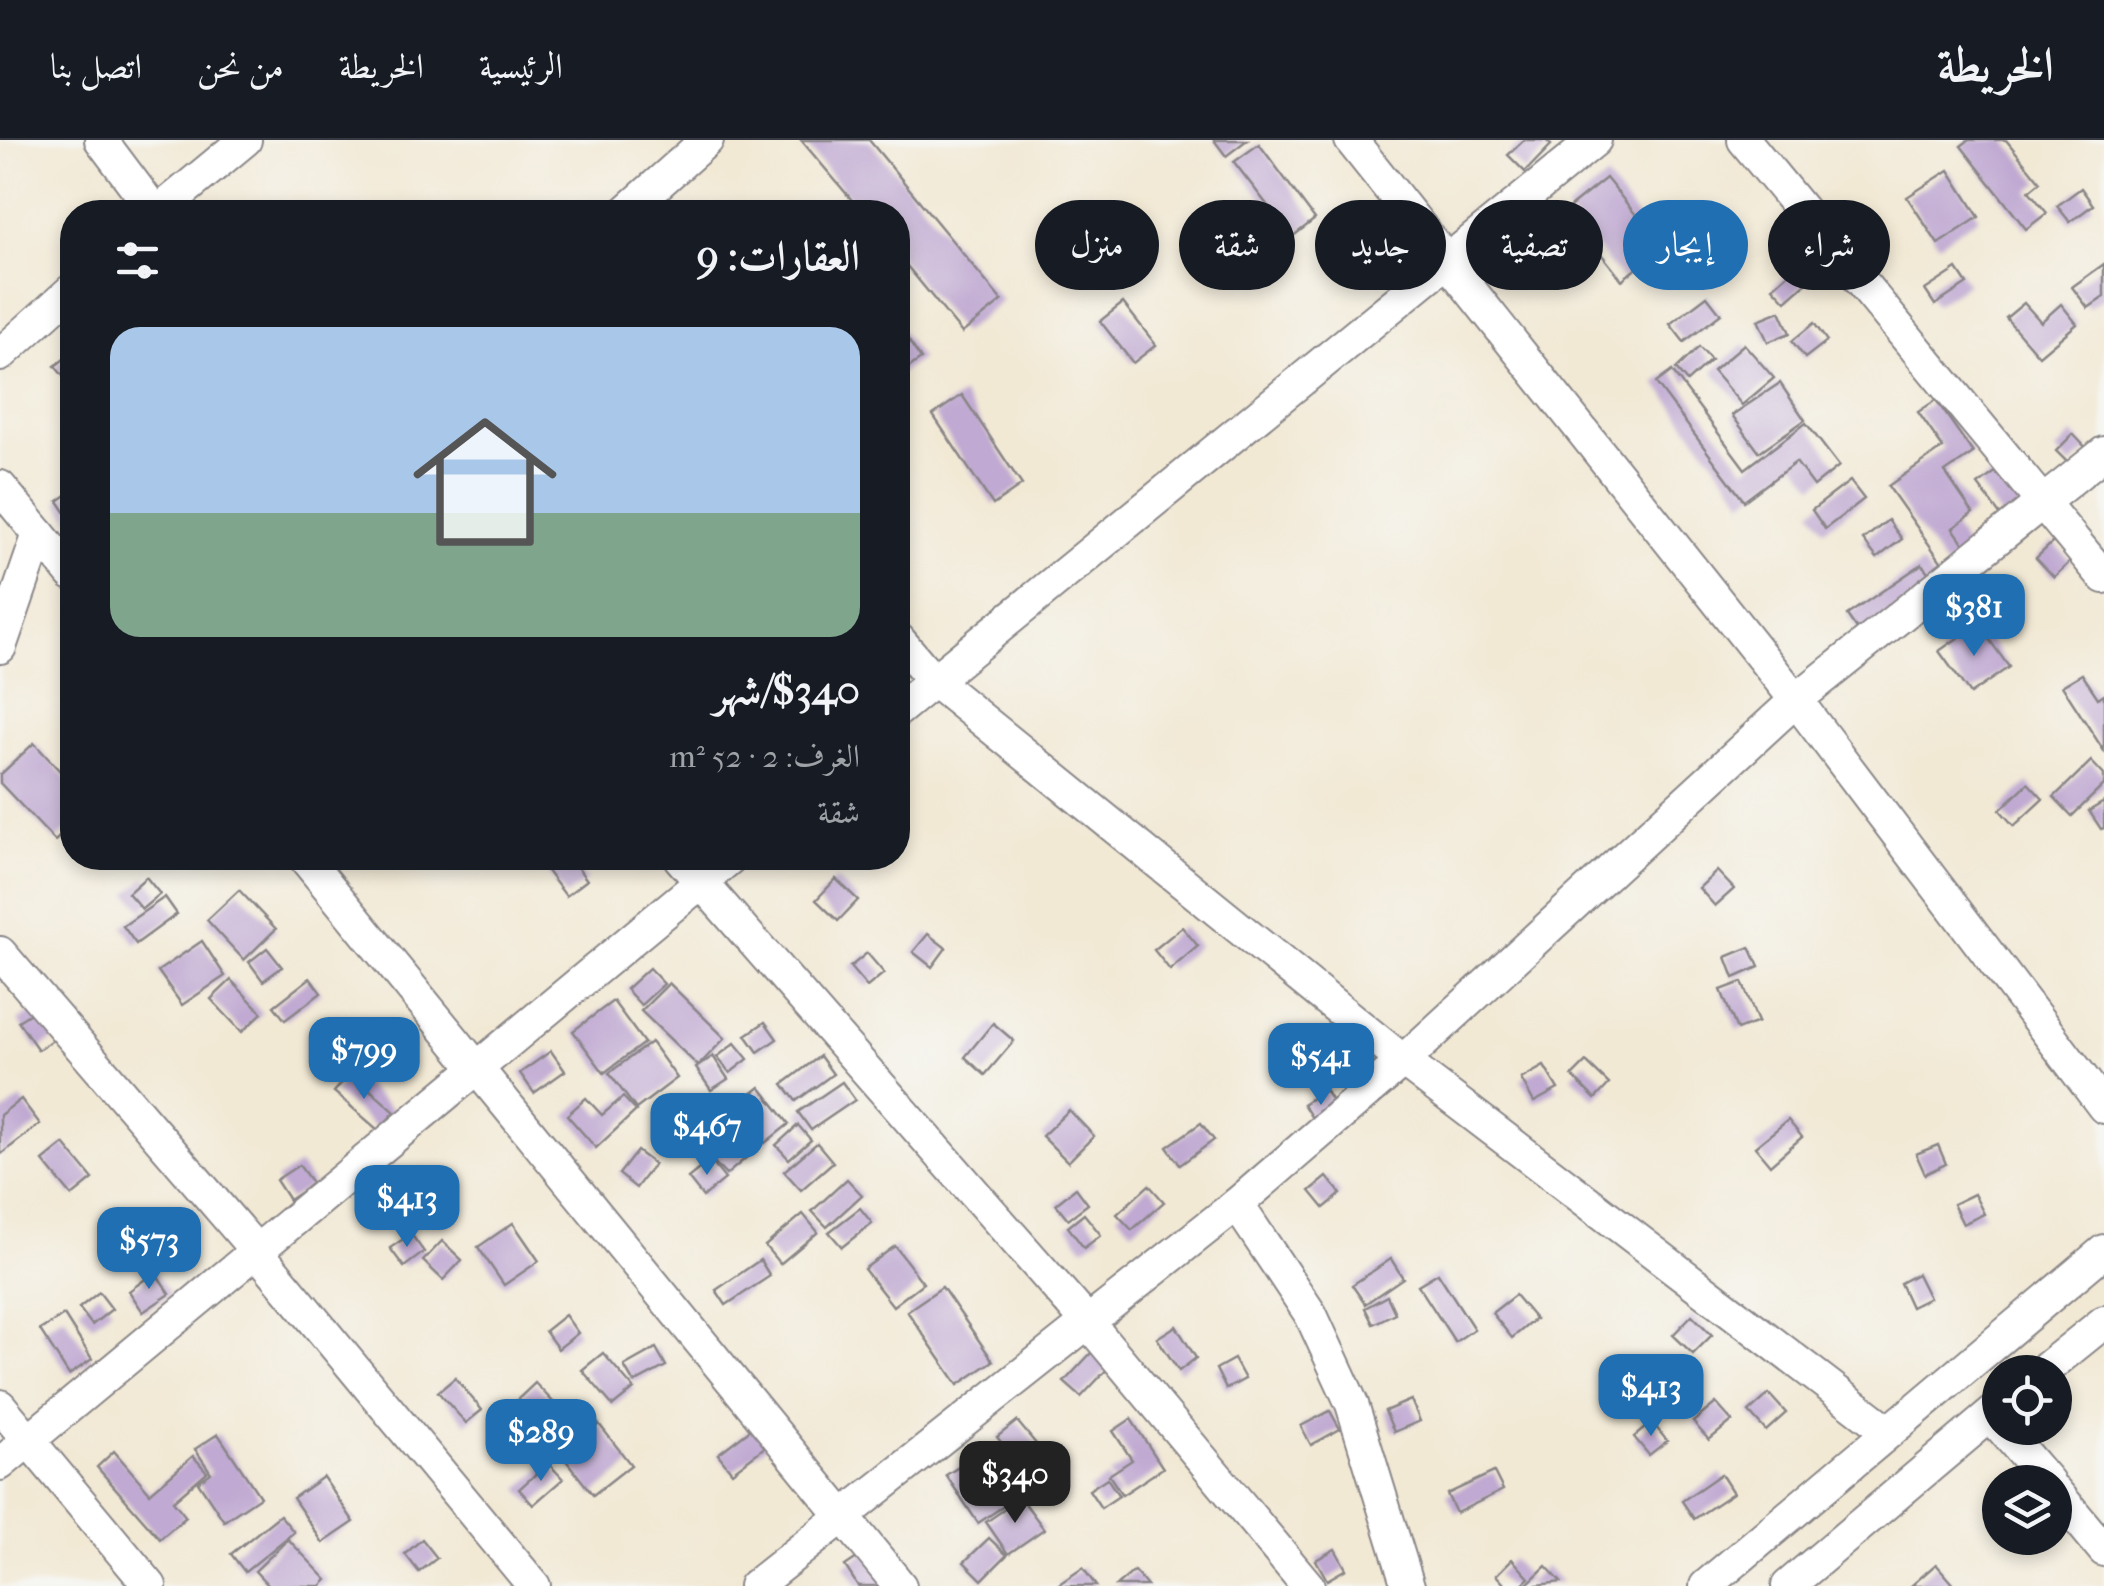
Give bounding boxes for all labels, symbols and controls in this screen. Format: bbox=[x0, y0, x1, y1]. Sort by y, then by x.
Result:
text: الخريطة bbox=[1937, 37, 2054, 93]
text: اتصل بنا bbox=[50, 46, 142, 87]
text: من نحن bbox=[197, 46, 284, 87]
text: الخريطة bbox=[339, 46, 424, 87]
text: الرئيسية bbox=[479, 46, 563, 87]
chip: منزل bbox=[1035, 200, 1159, 290]
chip: شقة bbox=[1179, 200, 1295, 290]
chip: جديد bbox=[1315, 200, 1446, 290]
chip: تصفية bbox=[1466, 200, 1603, 290]
chip: إيجار bbox=[1623, 200, 1748, 290]
chip: شراء bbox=[1768, 200, 1890, 290]
text: العقارات: 9 bbox=[697, 232, 860, 281]
icon: filters bbox=[110, 233, 165, 288]
icon: home bbox=[395, 392, 575, 572]
pin: $381 bbox=[1915, 574, 2033, 659]
text: $381 bbox=[1945, 588, 2003, 625]
text: $340/شهر bbox=[713, 666, 860, 715]
text: الغرف: 2 · 52 m² bbox=[669, 738, 860, 775]
text: شقة bbox=[818, 794, 860, 831]
pin: $799 bbox=[305, 1017, 423, 1102]
pin: $541 bbox=[1262, 1023, 1380, 1108]
text: $799 bbox=[331, 1031, 397, 1068]
text: $541 bbox=[1290, 1037, 1352, 1074]
pin: $467 bbox=[648, 1093, 766, 1178]
text: $467 bbox=[672, 1107, 742, 1144]
pin: $413 bbox=[348, 1165, 466, 1250]
text: $413 bbox=[376, 1179, 438, 1216]
pin: $573 bbox=[90, 1207, 208, 1292]
text: $573 bbox=[119, 1221, 179, 1258]
pin: $413 bbox=[1592, 1354, 1710, 1439]
map controls bbox=[1982, 1355, 2072, 1555]
button: locate bbox=[1982, 1355, 2072, 1445]
text: $413 bbox=[1620, 1368, 1682, 1405]
pin: $289 bbox=[482, 1399, 600, 1484]
text: $289 bbox=[508, 1413, 574, 1450]
pin: $340 bbox=[956, 1441, 1074, 1526]
text: $340 bbox=[981, 1455, 1049, 1492]
button: layers bbox=[1982, 1465, 2072, 1555]

